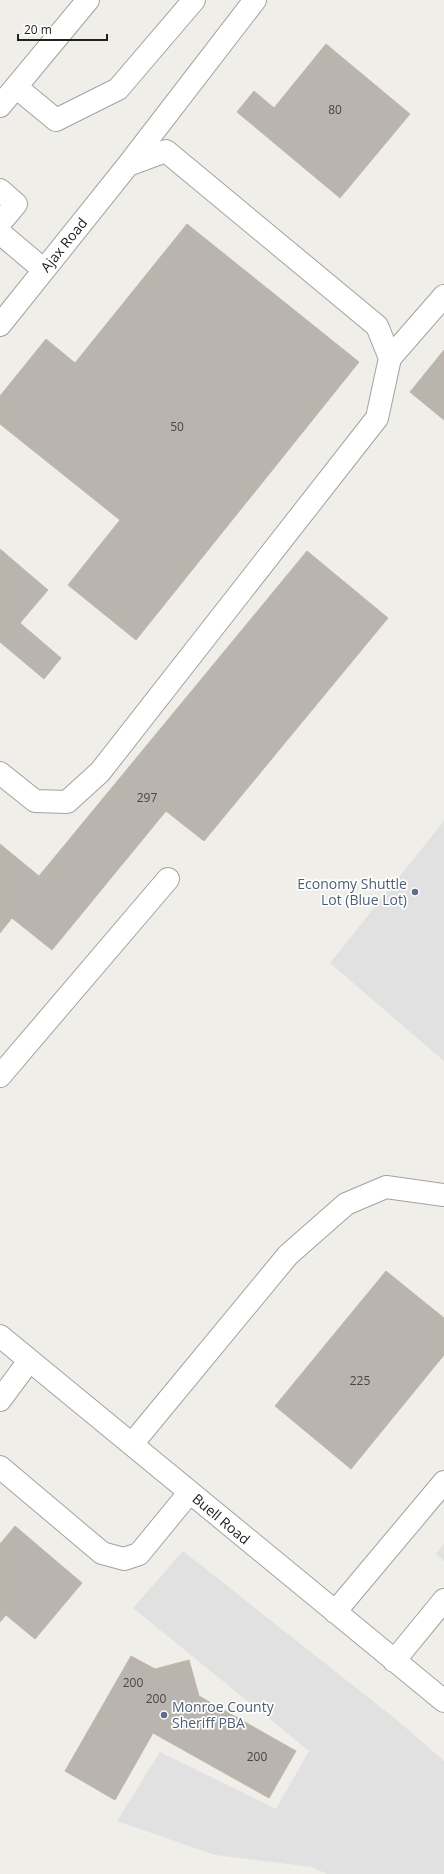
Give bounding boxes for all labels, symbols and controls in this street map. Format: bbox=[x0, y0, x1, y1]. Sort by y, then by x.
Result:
scale bar bbox=[18, 16, 107, 42]
text: 20 m bbox=[24, 21, 52, 38]
house number: 80 bbox=[328, 101, 342, 118]
street label: Ajax Road bbox=[36, 214, 91, 276]
house number: 50 bbox=[170, 418, 184, 435]
house number: 297 bbox=[137, 789, 157, 806]
place label: Economy Shuttle Lot (Blue Lot) bbox=[297, 874, 407, 909]
marker: Economy Shuttle Lot (Blue Lot) bbox=[410, 887, 420, 897]
house number: 225 bbox=[350, 1372, 370, 1389]
street label: Buell Road bbox=[189, 1489, 254, 1548]
house number: 200 bbox=[123, 1674, 143, 1691]
house number: 200 bbox=[146, 1690, 166, 1707]
place label: Monroe County Sheriff PBA bbox=[172, 1697, 275, 1732]
marker: Monroe County Sheriff PBA bbox=[159, 1710, 169, 1720]
house number: 200 bbox=[247, 1748, 267, 1765]

